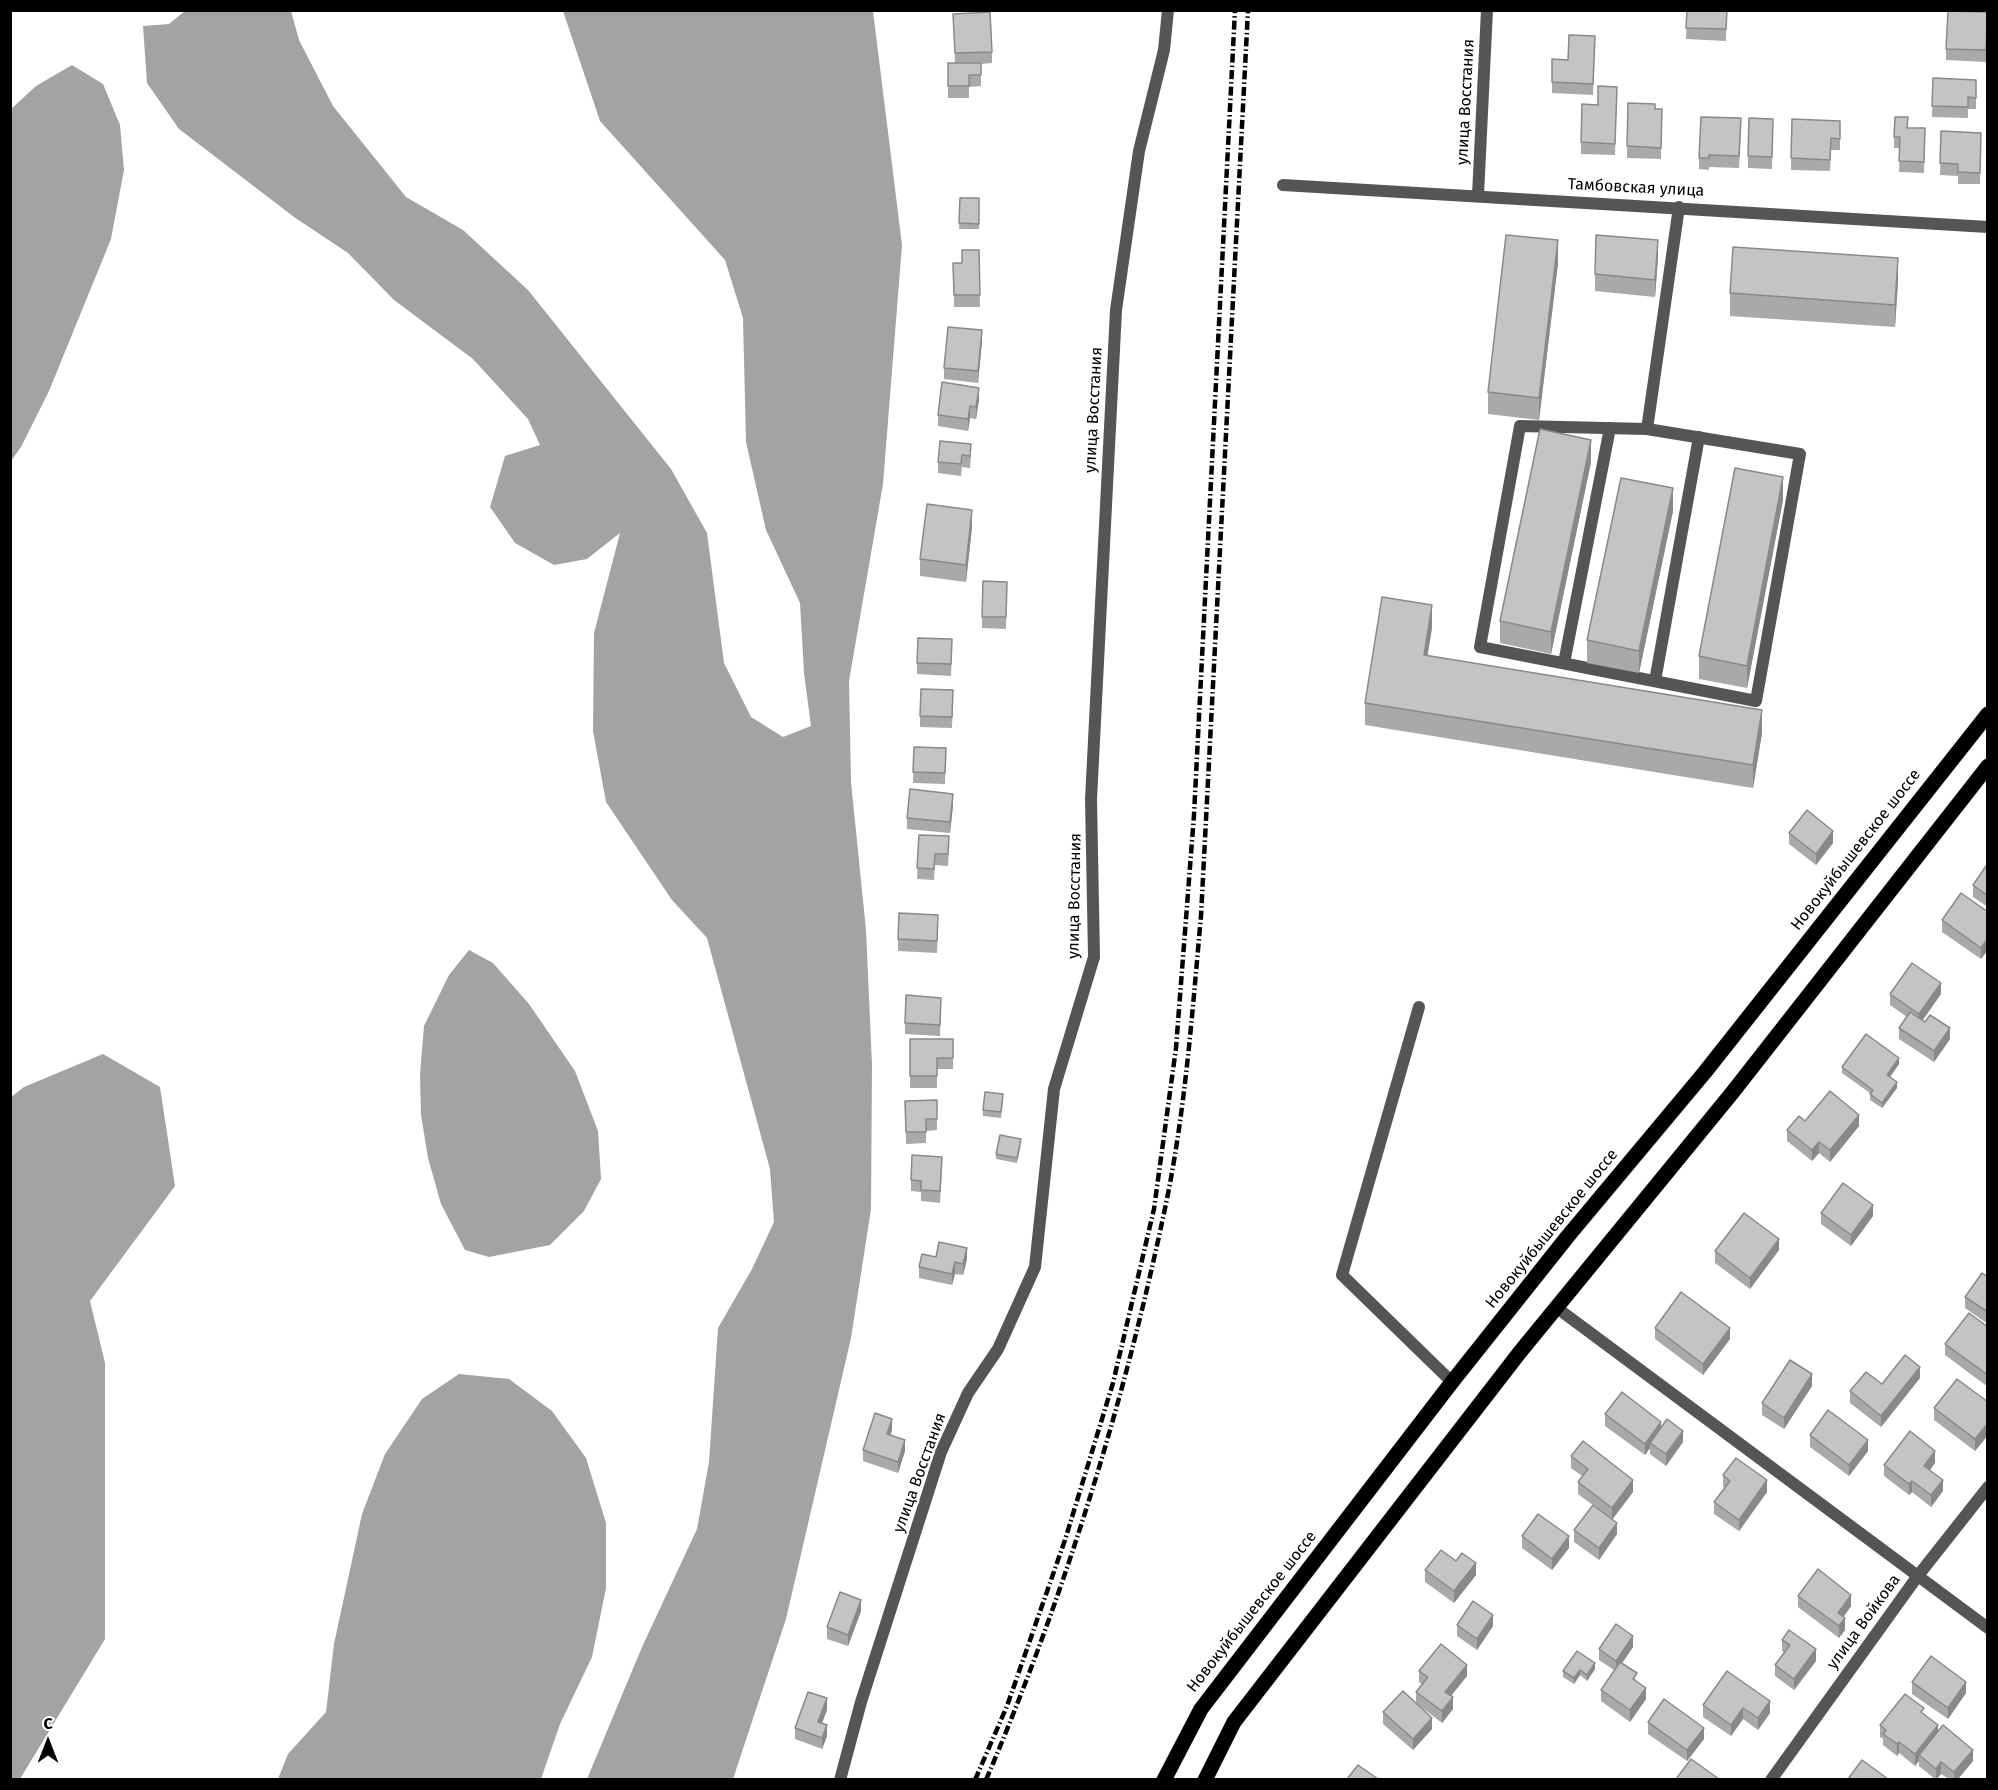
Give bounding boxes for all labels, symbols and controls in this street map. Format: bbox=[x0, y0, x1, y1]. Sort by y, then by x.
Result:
street label: улица Восстания bbox=[1453, 39, 1479, 165]
street label: Тамбовская улица bbox=[1567, 175, 1705, 201]
street label: улица Восстания bbox=[1081, 347, 1107, 473]
street label: Новокуйбышевское шоссе bbox=[1787, 766, 1925, 934]
street label: улица Восстания bbox=[1064, 833, 1086, 959]
street label: Новокуйбышевское шоссе bbox=[1482, 1146, 1622, 1312]
street label: улица Восстания bbox=[889, 1410, 951, 1536]
street label: Новокуйбышевское шоссе bbox=[1183, 1528, 1321, 1696]
street label: улица Войкова bbox=[1823, 1571, 1905, 1673]
north arrow bbox=[18, 1712, 78, 1772]
text: С bbox=[43, 1714, 53, 1733]

